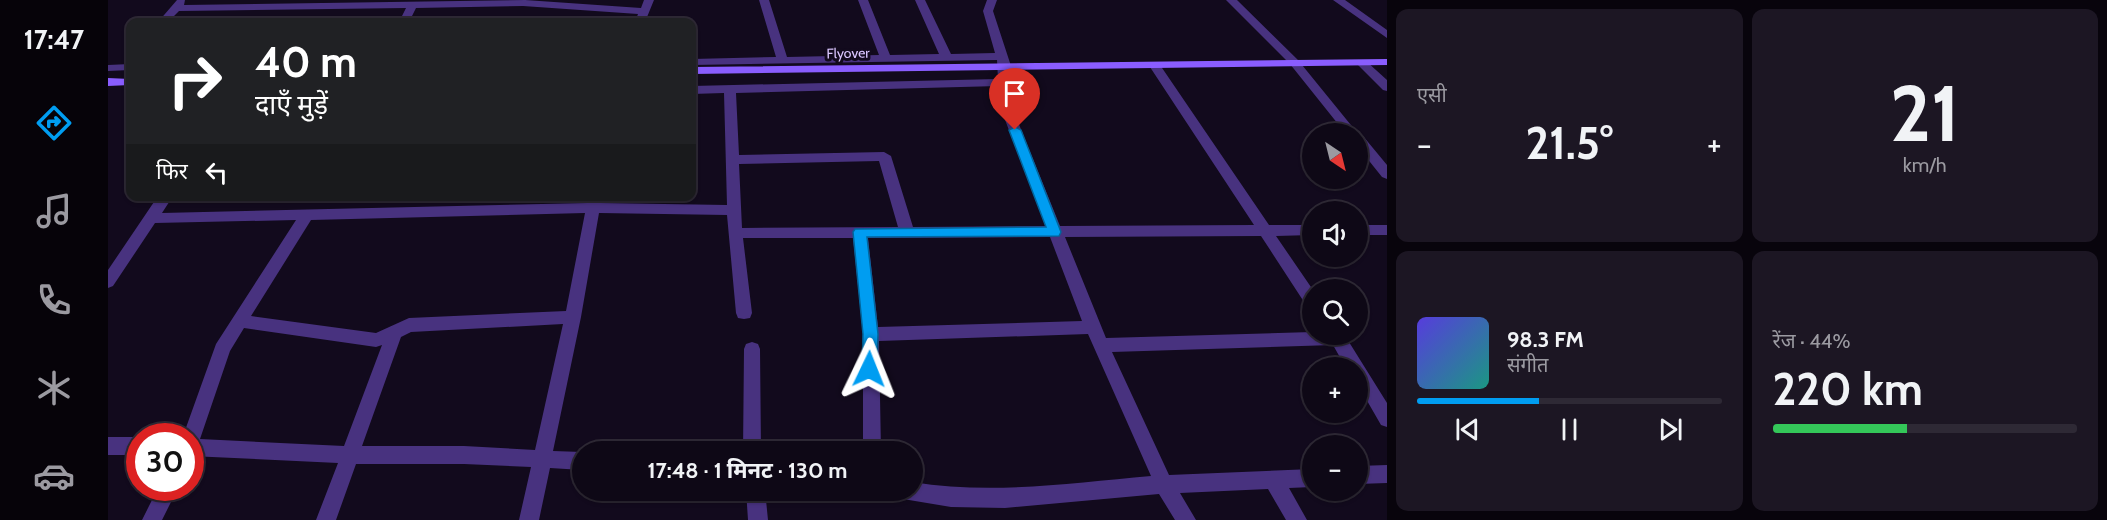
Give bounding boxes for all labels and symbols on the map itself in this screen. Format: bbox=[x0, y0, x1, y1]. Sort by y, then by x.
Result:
street label: Flyover bbox=[826, 44, 870, 62]
pin bbox=[989, 68, 1040, 130]
north arrow bbox=[1302, 123, 1368, 189]
position arrow bbox=[837, 337, 901, 401]
speed limit sign: 30 bbox=[126, 423, 204, 501]

